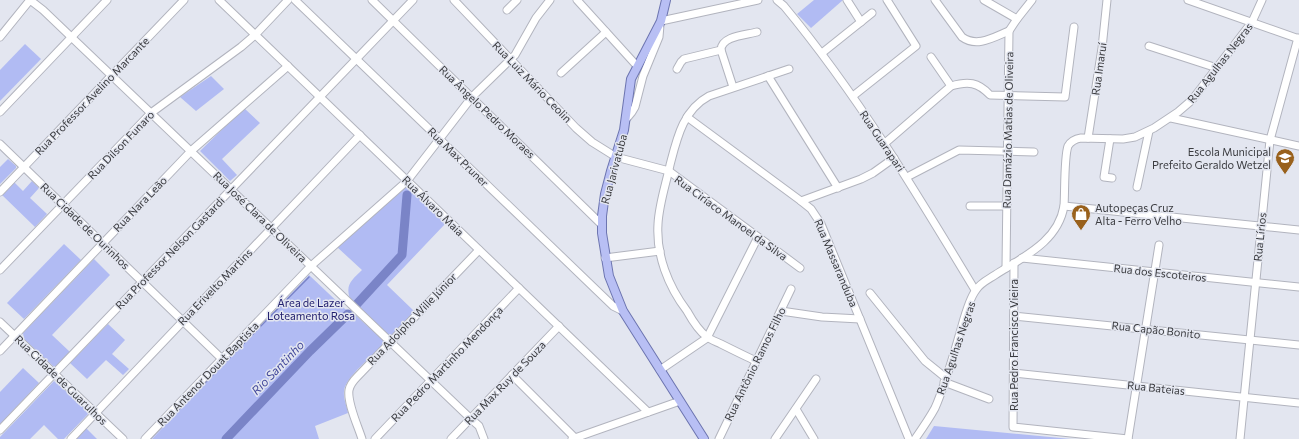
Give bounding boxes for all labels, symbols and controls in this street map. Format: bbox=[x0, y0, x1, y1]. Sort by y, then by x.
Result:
street label: Rua Agulhas Negras bbox=[1184, 20, 1255, 105]
street label: Rua Professor Avelino Marcante bbox=[32, 34, 152, 157]
street label: Rua Luiz Mário Ceolin bbox=[490, 38, 575, 125]
street label: Rua Imaruí bbox=[1088, 41, 1109, 96]
street label: Rua Damázio Matias de Oliveira bbox=[1000, 51, 1015, 208]
street label: Rua Ângelo Pedro Moraes bbox=[437, 62, 539, 161]
street label: Rua Dilson Funaro bbox=[85, 107, 157, 182]
street label: Rua Guarapari bbox=[857, 108, 908, 174]
street label: Rua Max Pruner bbox=[425, 124, 492, 189]
street label: Rua Jarivatuba bbox=[598, 133, 630, 205]
place label: Escola Municipal Prefeito Geraldo Wetzel bbox=[1152, 145, 1271, 171]
school or university icon: Escola Municipal Prefeito Geraldo Wetzel bbox=[1274, 147, 1296, 175]
street label: Rua José Clara de Oliveira bbox=[210, 169, 310, 265]
street label: Rua Álvaro Maia bbox=[400, 172, 468, 238]
street label: Rua Ciríaco Manoel da Silva bbox=[672, 172, 790, 263]
street label: Rua Nara Leão bbox=[110, 173, 170, 234]
street label: Rua Cidade de Ourinhos bbox=[38, 180, 133, 272]
street label: Rua Professor Nelson Gastardi bbox=[112, 194, 227, 312]
place label: Autopeças Cruz Alta - Ferro Velho bbox=[1095, 201, 1182, 227]
shop icon: Autopeças Cruz Alta - Ferro Velho bbox=[1070, 203, 1092, 231]
street label: Rua Lírios bbox=[1250, 212, 1269, 262]
street label: Rua Massaranduba bbox=[812, 217, 861, 309]
street label: Rua Erivelto Martins bbox=[175, 246, 255, 328]
street label: Rua dos Escoteiros bbox=[1113, 261, 1207, 284]
street label: Rua Adolpho Wille Júnior bbox=[364, 270, 460, 368]
street label: Rua Pedro Francisco Vieira bbox=[1007, 279, 1020, 411]
park label: Área de Lazer Loteamento Rosa bbox=[267, 295, 355, 322]
street label: Rua Agulhas Negras bbox=[933, 299, 978, 396]
street label: Rua Pedro Martinho Mendonça bbox=[388, 303, 505, 424]
street label: Rua Antônio Ramos Filho bbox=[721, 304, 788, 423]
street label: Rua Capão Bonito bbox=[1111, 318, 1202, 341]
street label: Rua Antenor Douat Baptista bbox=[154, 319, 261, 428]
street label: Rua Cidade de Guarulhos bbox=[12, 332, 110, 427]
water label: Rio Santinho bbox=[248, 337, 307, 397]
street label: Rua Max Ruy de Souza bbox=[461, 338, 548, 427]
street label: Rua Bateias bbox=[1127, 378, 1186, 397]

